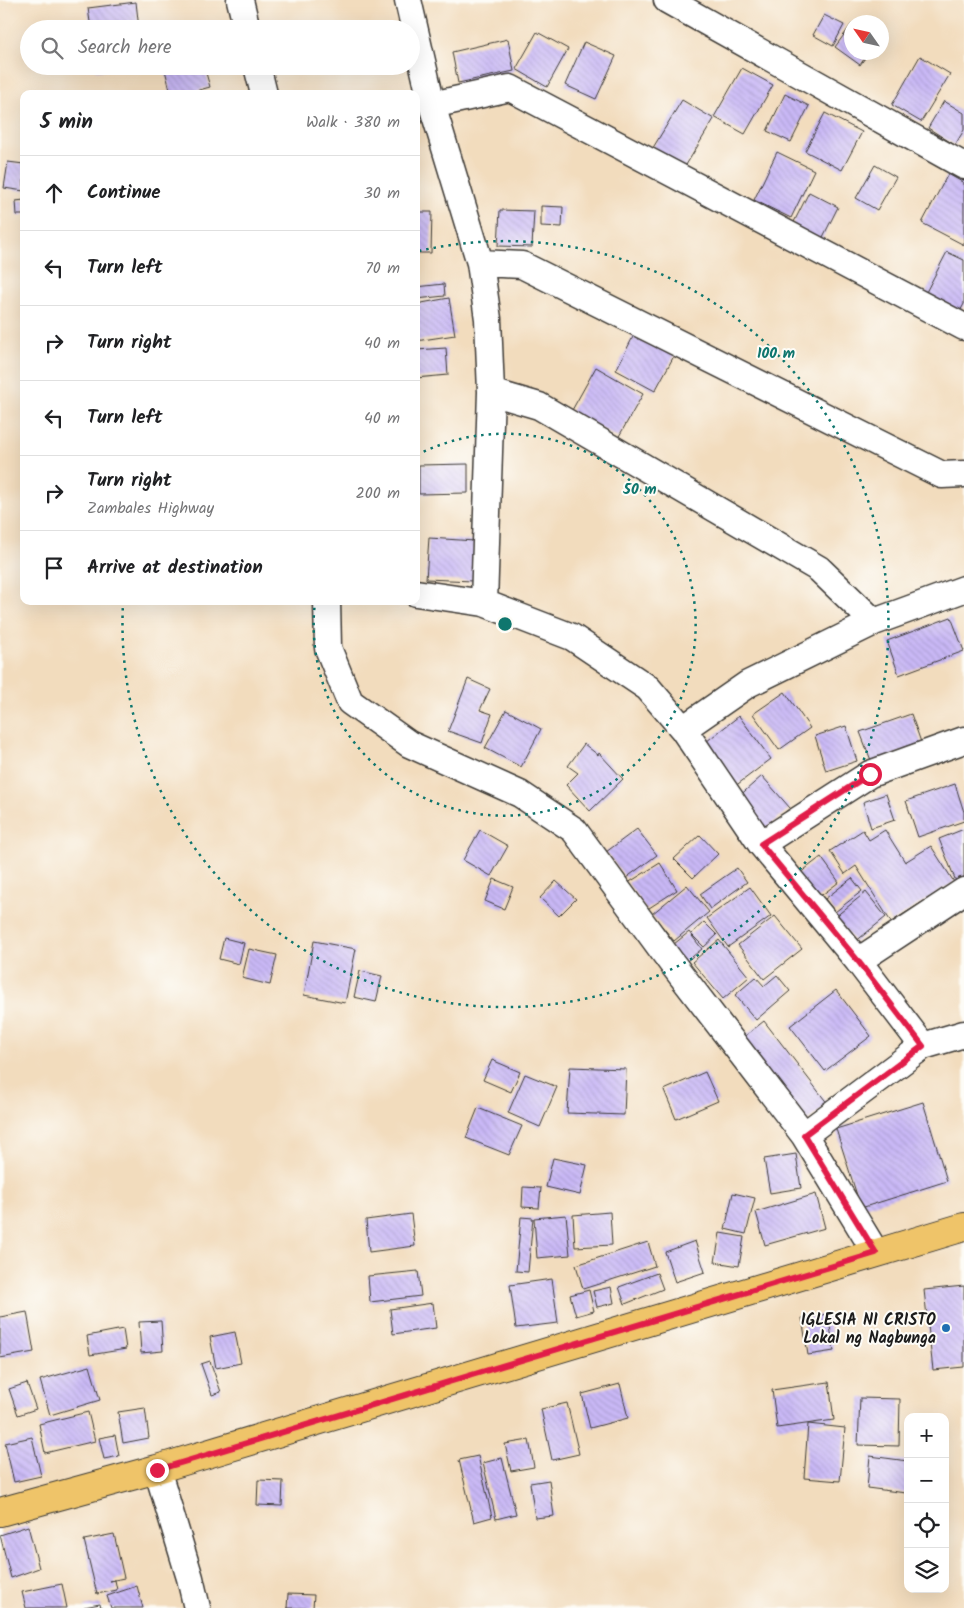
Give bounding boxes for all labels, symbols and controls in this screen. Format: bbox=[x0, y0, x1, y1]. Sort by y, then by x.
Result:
north arrow bbox=[844, 15, 889, 60]
search box bbox=[20, 20, 420, 75]
text: Search here bbox=[78, 33, 172, 63]
icon: search bbox=[38, 34, 66, 62]
text: 5 min bbox=[40, 106, 93, 139]
text: Walk · 380 m bbox=[306, 110, 400, 135]
text: Continue bbox=[87, 178, 160, 208]
icon: ahead bbox=[40, 179, 68, 207]
text: 30 m bbox=[364, 181, 400, 206]
text: Turn left bbox=[87, 253, 162, 283]
icon: left bbox=[40, 254, 68, 282]
text: 70 m bbox=[365, 256, 400, 281]
text: Turn right bbox=[87, 328, 172, 358]
icon: right bbox=[40, 329, 68, 357]
text: 40 m bbox=[364, 331, 400, 356]
text: 100 m bbox=[757, 342, 795, 366]
text: Turn left bbox=[87, 403, 162, 433]
icon: left bbox=[40, 404, 68, 432]
text: 40 m bbox=[364, 406, 400, 431]
text: Turn right bbox=[87, 466, 172, 496]
text: 50 m bbox=[622, 478, 657, 502]
icon: right bbox=[40, 479, 68, 507]
text: 200 m bbox=[356, 481, 400, 506]
text: Zambales Highway bbox=[87, 496, 214, 521]
text: Arrive at destination bbox=[87, 553, 263, 583]
icon: arrive bbox=[40, 554, 68, 582]
centre of rings bbox=[496, 615, 514, 633]
route start bbox=[859, 763, 882, 786]
place label: IGLESIA NI CRISTO Lokal ng Nagbunga bbox=[801, 1308, 936, 1351]
marker: IGLESIA NI CRISTO Lokal ng Nagbunga bbox=[940, 1322, 952, 1334]
map controls bbox=[904, 1413, 949, 1593]
button: + bbox=[904, 1413, 949, 1458]
button: − bbox=[904, 1458, 949, 1503]
route end bbox=[146, 1459, 169, 1482]
button: locate bbox=[904, 1503, 949, 1548]
button: layers bbox=[904, 1548, 949, 1593]

